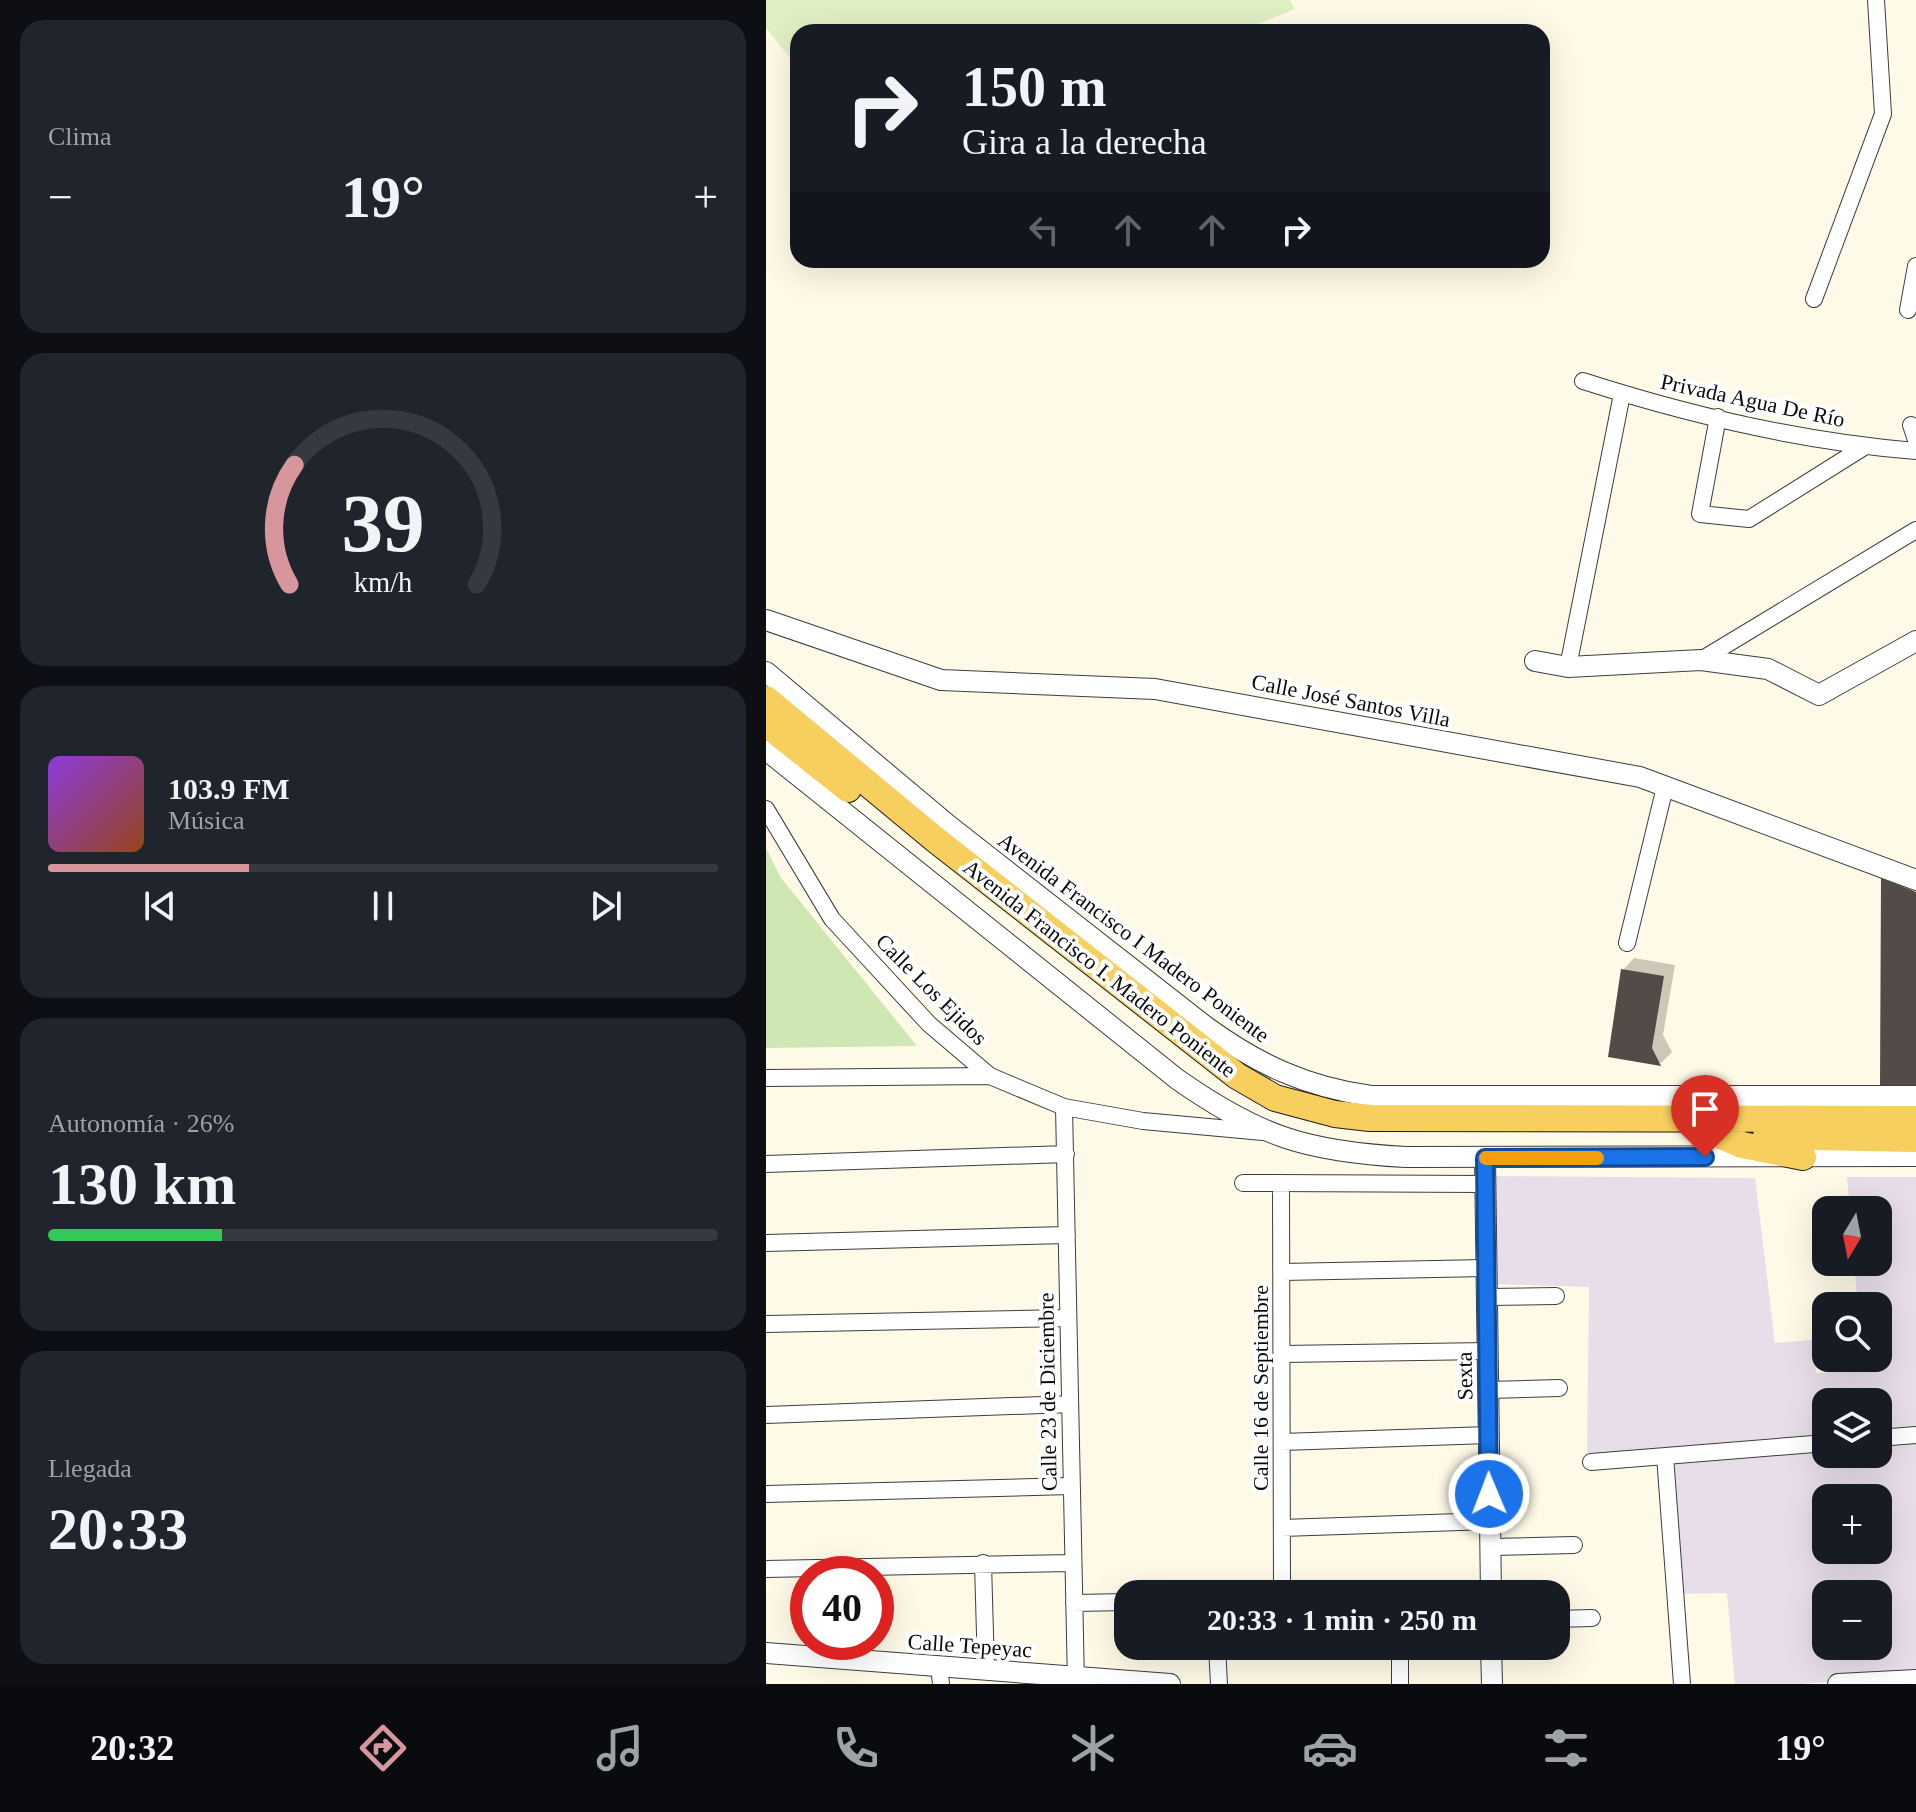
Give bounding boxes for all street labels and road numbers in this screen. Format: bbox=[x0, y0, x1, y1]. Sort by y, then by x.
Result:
street label: Privada Agua De Río bbox=[1659, 369, 1847, 432]
street label: Calle José Santos Villa bbox=[1249, 669, 1453, 732]
street label: Avenida Francisco I Madero Poniente bbox=[993, 827, 1274, 1048]
street label: Avenida Francisco I. Madero Poniente bbox=[959, 854, 1241, 1082]
street label: Calle Los Ejidos bbox=[871, 929, 992, 1050]
street label: Calle 16 de Septiembre bbox=[1248, 1285, 1273, 1491]
street label: Calle 23 de Diciembre bbox=[1033, 1293, 1062, 1491]
street label: Sexta bbox=[1452, 1351, 1477, 1401]
street label: Calle Tepeyac bbox=[907, 1629, 1033, 1662]

